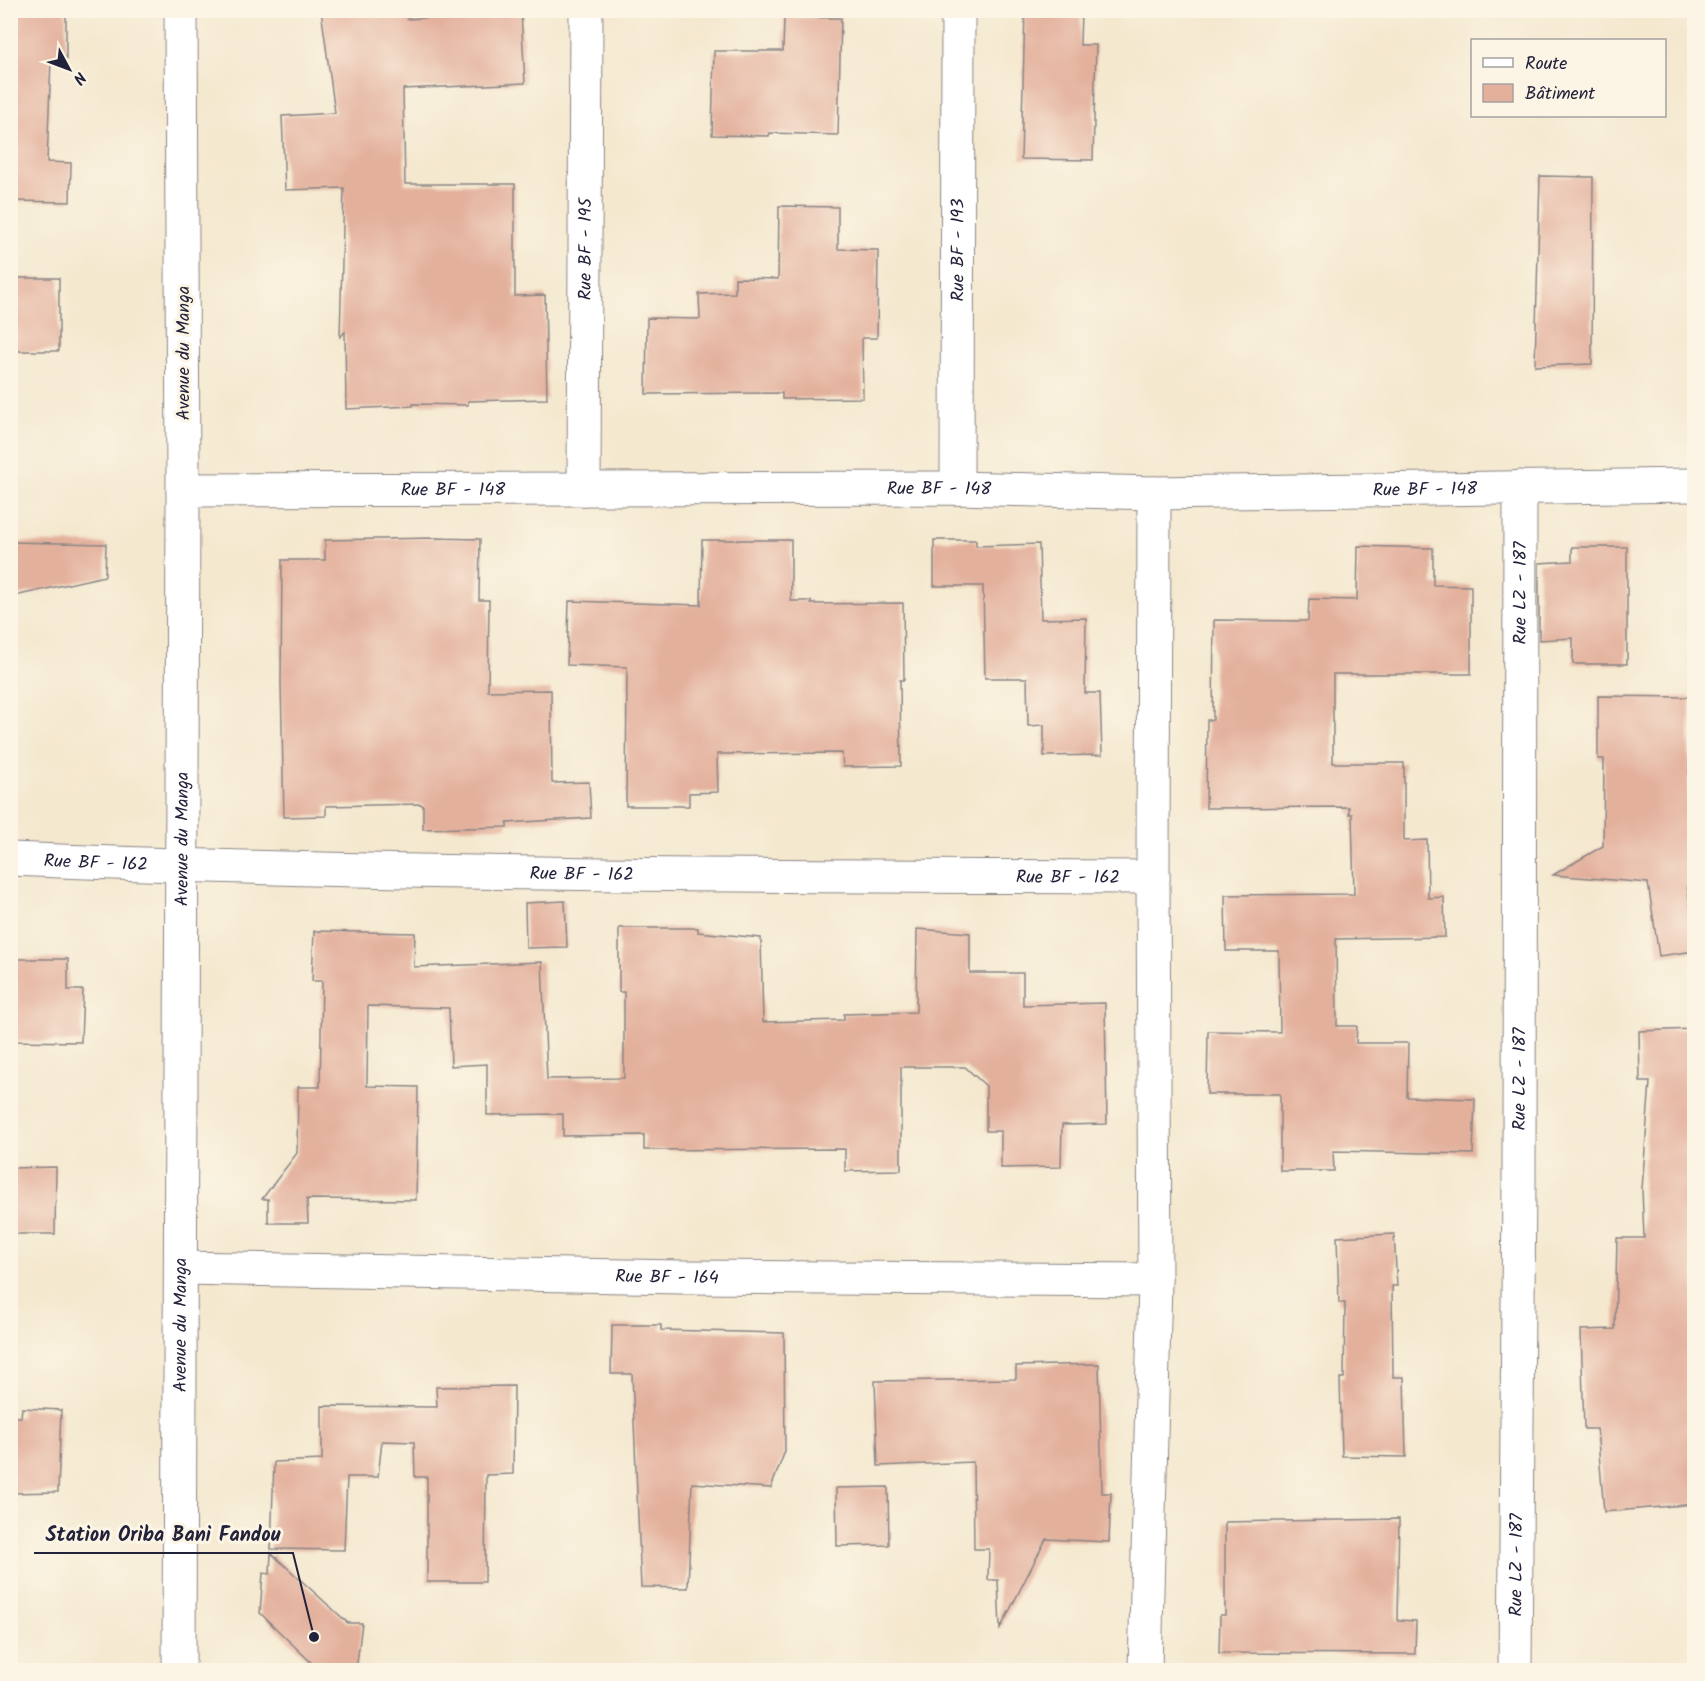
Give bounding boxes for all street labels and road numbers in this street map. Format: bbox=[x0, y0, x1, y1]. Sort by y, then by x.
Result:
street label: Rue BF - 195 bbox=[572, 197, 601, 300]
street label: Rue BF - 193 bbox=[944, 199, 974, 301]
street label: Avenue du Manga bbox=[170, 286, 199, 420]
street label: Rue BF - 148 bbox=[887, 475, 992, 505]
street label: Rue BF - 148 bbox=[1372, 475, 1478, 506]
street label: Rue BF - 148 bbox=[401, 476, 505, 505]
street label: Rue LZ - 187 bbox=[1507, 541, 1536, 645]
street label: Avenue du Manga bbox=[169, 772, 198, 906]
street label: Rue BF - 162 bbox=[43, 847, 148, 880]
street label: Rue BF - 162 bbox=[529, 860, 634, 890]
street label: Rue BF - 162 bbox=[1016, 864, 1120, 893]
street label: Rue LZ - 187 bbox=[1506, 1027, 1535, 1131]
street label: Avenue du Manga bbox=[167, 1258, 196, 1392]
street label: Rue BF - 164 bbox=[615, 1263, 719, 1293]
street label: Rue LZ - 187 bbox=[1502, 1513, 1532, 1617]

